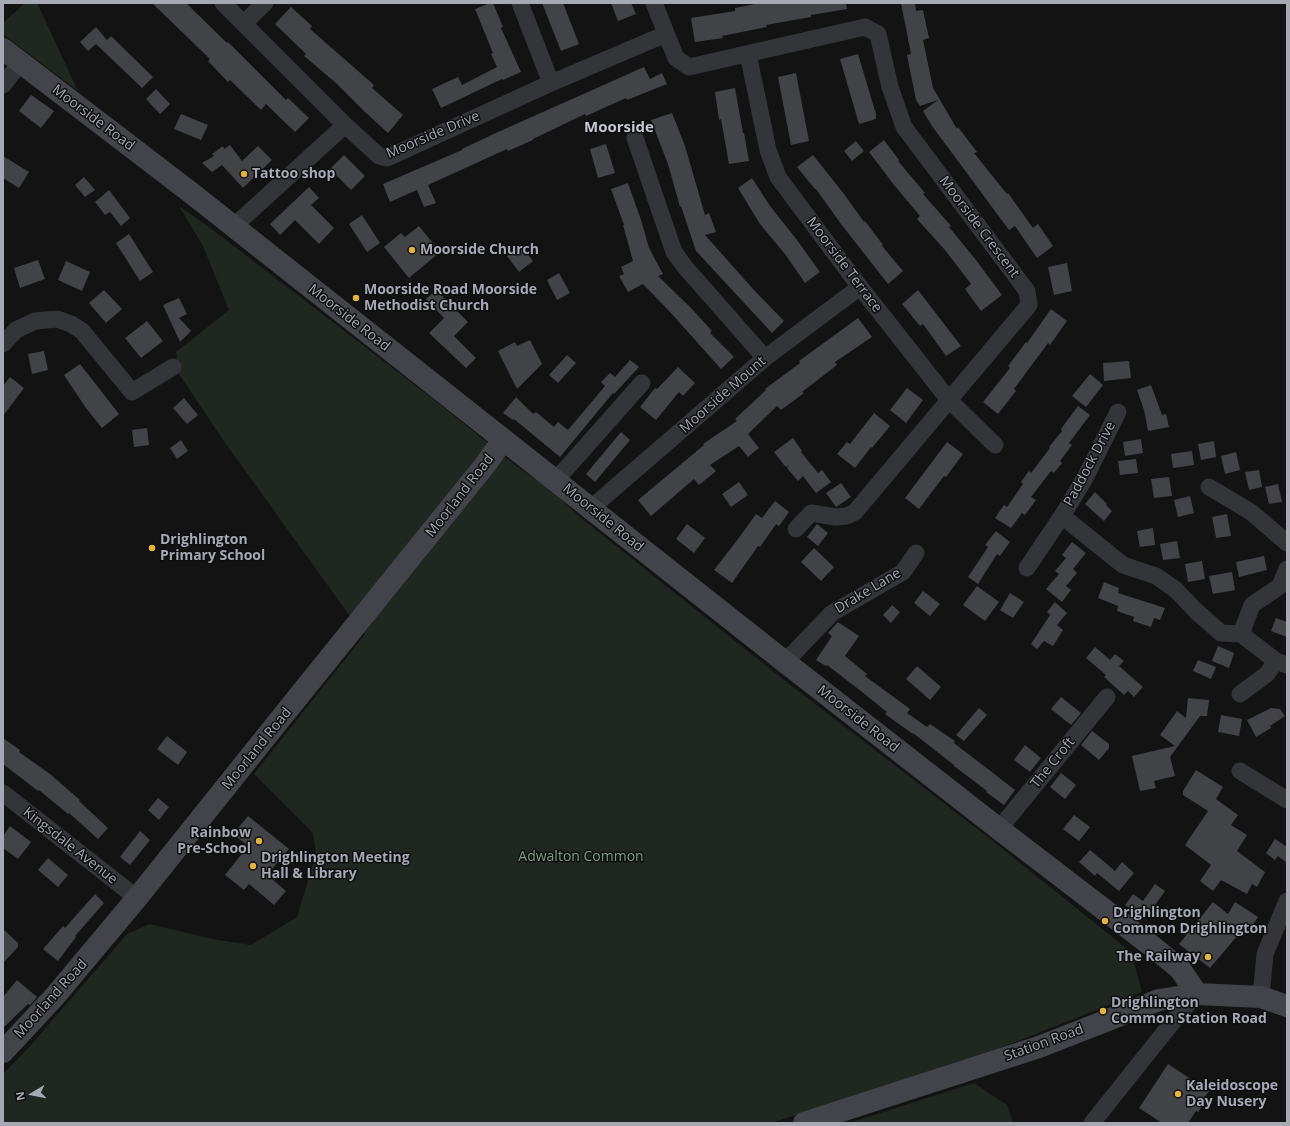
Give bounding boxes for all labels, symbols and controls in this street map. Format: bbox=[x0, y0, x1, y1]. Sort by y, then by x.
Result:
street label: Moorside Road bbox=[48, 82, 138, 154]
street label: Moorside Drive bbox=[384, 108, 482, 162]
district label: Moorside bbox=[584, 119, 654, 137]
place label: Tattoo shop bbox=[252, 166, 335, 182]
marker: Tattoo shop bbox=[239, 169, 249, 179]
street label: Moorside Crescent bbox=[935, 173, 1023, 281]
street label: Moorside Terrace bbox=[803, 214, 885, 316]
place label: Moorside Church bbox=[420, 242, 539, 258]
marker: Moorside Church bbox=[407, 245, 417, 255]
street label: Moorside Road bbox=[305, 281, 393, 355]
place label: Moorside Road Moorside Methodist Church bbox=[364, 282, 537, 314]
marker: Moorside Road Moorside Methodist Church bbox=[351, 293, 361, 303]
street label: Moorside Mount bbox=[677, 353, 769, 437]
street label: Paddock Drive bbox=[1061, 419, 1119, 509]
street label: Moorland Road bbox=[422, 451, 498, 541]
street label: Moorside Road bbox=[559, 480, 647, 556]
place label: Drighlington Primary School bbox=[160, 532, 265, 564]
marker: Drighlington Primary School bbox=[147, 543, 157, 553]
street label: Drake Lane bbox=[832, 565, 904, 617]
street label: Moorside Road bbox=[814, 682, 902, 756]
street label: Moorland Road bbox=[219, 705, 295, 793]
street label: The Croft bbox=[1027, 734, 1079, 792]
street label: Kingsdale Avenue bbox=[19, 804, 121, 888]
place label: Rainbow Pre-School bbox=[177, 825, 251, 858]
marker: Rainbow Pre-School bbox=[254, 836, 264, 846]
park label: Adwalton Common bbox=[518, 849, 644, 865]
place label: Drighlington Meeting Hall & Library bbox=[261, 850, 410, 882]
marker: Drighlington Meeting Hall & Library bbox=[248, 861, 258, 871]
place label: Drighlington Common Drighlington bbox=[1113, 905, 1267, 938]
marker: Drighlington Common Drighlington bbox=[1100, 916, 1110, 926]
place label: The Railway bbox=[1116, 949, 1200, 965]
marker: The Railway bbox=[1203, 952, 1213, 962]
street label: Moorland Road bbox=[11, 956, 91, 1042]
place label: Drighlington Common Station Road bbox=[1111, 995, 1267, 1028]
marker: Drighlington Common Station Road bbox=[1098, 1006, 1108, 1016]
street label: Station Road bbox=[1002, 1021, 1086, 1065]
north arrow bbox=[12, 1074, 52, 1114]
place label: Kaleidoscope Day Nusery bbox=[1186, 1078, 1278, 1110]
marker: Kaleidoscope Day Nusery bbox=[1173, 1089, 1183, 1099]
text: N bbox=[12, 1090, 28, 1102]

